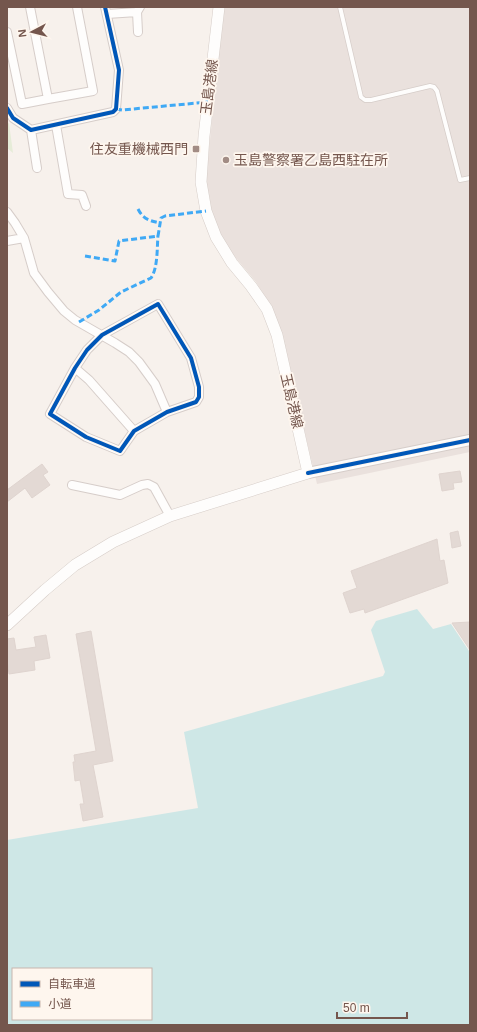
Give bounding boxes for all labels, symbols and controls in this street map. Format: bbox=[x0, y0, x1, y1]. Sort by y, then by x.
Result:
north arrow bbox=[12, 12, 52, 52]
text: N bbox=[16, 28, 29, 38]
street label: 玉島港線 bbox=[198, 58, 220, 116]
place label: 住友重機械西門 bbox=[90, 141, 188, 157]
marker: 住友重機械西門 bbox=[191, 144, 201, 154]
place label: 玉島警察署乙島西駐在所 bbox=[234, 152, 388, 168]
marker: 玉島警察署乙島西駐在所 bbox=[221, 155, 231, 165]
street label: 玉島港線 bbox=[278, 372, 306, 430]
legend bbox=[12, 968, 152, 1020]
text: 自転車道 bbox=[48, 977, 96, 991]
scale bar bbox=[337, 994, 407, 1020]
text: 小道 bbox=[48, 997, 72, 1011]
text: 50 m bbox=[343, 1001, 370, 1015]

